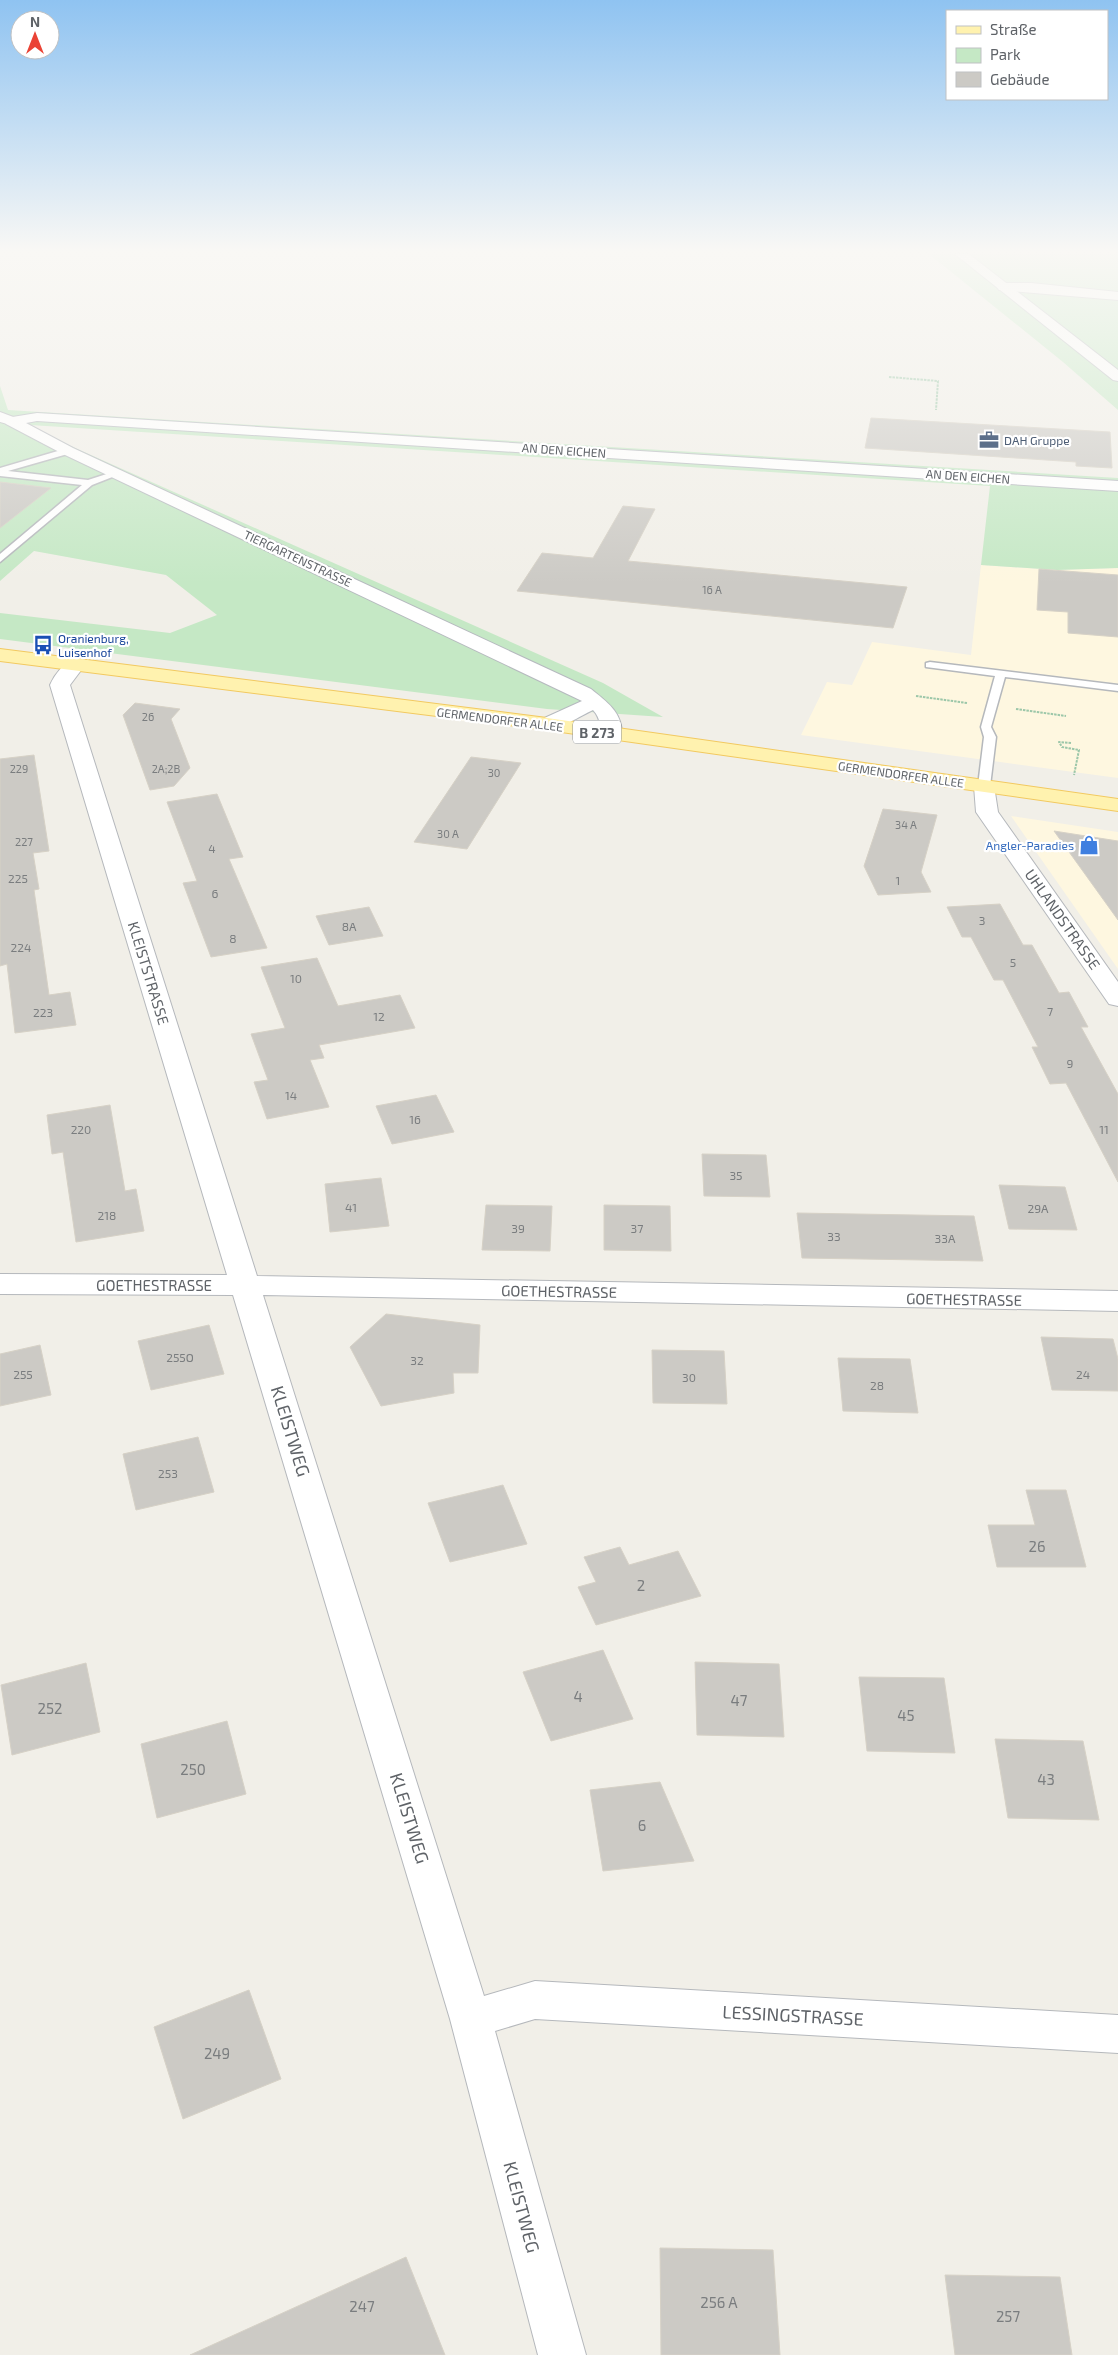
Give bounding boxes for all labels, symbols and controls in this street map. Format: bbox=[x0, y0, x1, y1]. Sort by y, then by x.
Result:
north arrow bbox=[10, 10, 60, 60]
legend bbox=[946, 10, 1108, 100]
text: N bbox=[30, 13, 40, 30]
text: Straße bbox=[990, 20, 1036, 38]
text: Park bbox=[990, 45, 1021, 63]
text: Gebäude bbox=[990, 70, 1049, 88]
office icon: DAH Gruppe bbox=[978, 429, 1000, 451]
place label: DAH Gruppe bbox=[1004, 433, 1070, 447]
street label: AN DEN EICHEN bbox=[521, 440, 607, 460]
street label: AN DEN EICHEN bbox=[925, 466, 1011, 486]
street label: TIERGARTENSTRASSE bbox=[242, 527, 354, 589]
house number: 16 A bbox=[702, 583, 722, 596]
place label: Oranienburg, Luisenhof bbox=[58, 631, 129, 659]
bus stop icon: Oranienburg, Luisenhof bbox=[32, 634, 54, 656]
street label: GERMENDORFER ALLEE bbox=[436, 704, 564, 734]
house number: 26 bbox=[142, 710, 154, 723]
road number: B 273 bbox=[573, 720, 621, 744]
street label: GERMENDORFER ALLEE bbox=[837, 758, 965, 790]
house number: 229 bbox=[10, 762, 28, 775]
house number: 2A;2B bbox=[152, 762, 180, 775]
house number: 30 bbox=[488, 766, 500, 779]
house number: 34 A bbox=[895, 818, 917, 831]
house number: 30 A bbox=[437, 827, 459, 840]
shop icon: Angler-Paradies bbox=[1078, 834, 1100, 856]
house number: 227 bbox=[15, 835, 33, 848]
place label: Angler-Paradies bbox=[986, 838, 1074, 852]
house number: 4 bbox=[208, 841, 216, 855]
street label: UHLANDSTRASSE bbox=[1022, 865, 1104, 973]
house number: 225 bbox=[8, 871, 28, 885]
house number: 1 bbox=[896, 873, 900, 887]
house number: 6 bbox=[212, 886, 219, 900]
house number: 3 bbox=[979, 913, 985, 927]
street label: KLEISTSTRASSE bbox=[125, 919, 173, 1027]
house number: 8A bbox=[342, 919, 357, 933]
house number: 8 bbox=[229, 931, 237, 945]
house number: 224 bbox=[11, 940, 31, 954]
house number: 5 bbox=[1010, 955, 1016, 969]
house number: 10 bbox=[290, 971, 302, 985]
house number: 7 bbox=[1047, 1004, 1053, 1018]
house number: 223 bbox=[33, 1005, 53, 1019]
house number: 12 bbox=[373, 1009, 385, 1023]
house number: 9 bbox=[1067, 1056, 1074, 1070]
house number: 14 bbox=[285, 1088, 297, 1102]
house number: 16 bbox=[409, 1112, 421, 1126]
house number: 220 bbox=[71, 1122, 91, 1136]
house number: 11 bbox=[1099, 1122, 1109, 1136]
house number: 35 bbox=[729, 1168, 743, 1182]
house number: 41 bbox=[345, 1200, 357, 1214]
house number: 29A bbox=[1027, 1201, 1049, 1215]
house number: 218 bbox=[98, 1208, 116, 1222]
house number: 39 bbox=[511, 1221, 525, 1235]
house number: 37 bbox=[631, 1221, 643, 1235]
house number: 33 bbox=[827, 1229, 841, 1243]
house number: 33A bbox=[935, 1231, 956, 1245]
street label: GOETHESTRASSE bbox=[96, 1276, 212, 1294]
street label: GOETHESTRASSE bbox=[501, 1281, 617, 1301]
street label: GOETHESTRASSE bbox=[906, 1289, 1022, 1309]
house number: 255O bbox=[166, 1350, 194, 1364]
house number: 32 bbox=[410, 1353, 424, 1367]
house number: 255 bbox=[13, 1367, 33, 1381]
house number: 24 bbox=[1076, 1367, 1090, 1381]
house number: 30 bbox=[682, 1370, 696, 1384]
house number: 28 bbox=[870, 1378, 884, 1392]
street label: KLEISTWEG bbox=[267, 1383, 315, 1479]
house number: 253 bbox=[158, 1466, 178, 1480]
house number: 26 bbox=[1028, 1537, 1046, 1555]
house number: 2 bbox=[637, 1576, 645, 1594]
house number: 4 bbox=[573, 1687, 583, 1705]
house number: 47 bbox=[731, 1691, 748, 1709]
house number: 252 bbox=[38, 1699, 62, 1717]
house number: 45 bbox=[897, 1706, 915, 1724]
house number: 250 bbox=[180, 1760, 206, 1778]
street label: KLEISTWEG bbox=[386, 1770, 434, 1866]
house number: 43 bbox=[1037, 1770, 1055, 1788]
house number: 6 bbox=[638, 1816, 646, 1834]
street label: LESSINGSTRASSE bbox=[722, 2000, 864, 2030]
house number: 249 bbox=[204, 2044, 230, 2062]
street label: KLEISTWEG bbox=[499, 2159, 545, 2255]
house number: 256 A bbox=[700, 2293, 738, 2311]
house number: 247 bbox=[349, 2297, 375, 2315]
house number: 257 bbox=[996, 2307, 1020, 2325]

